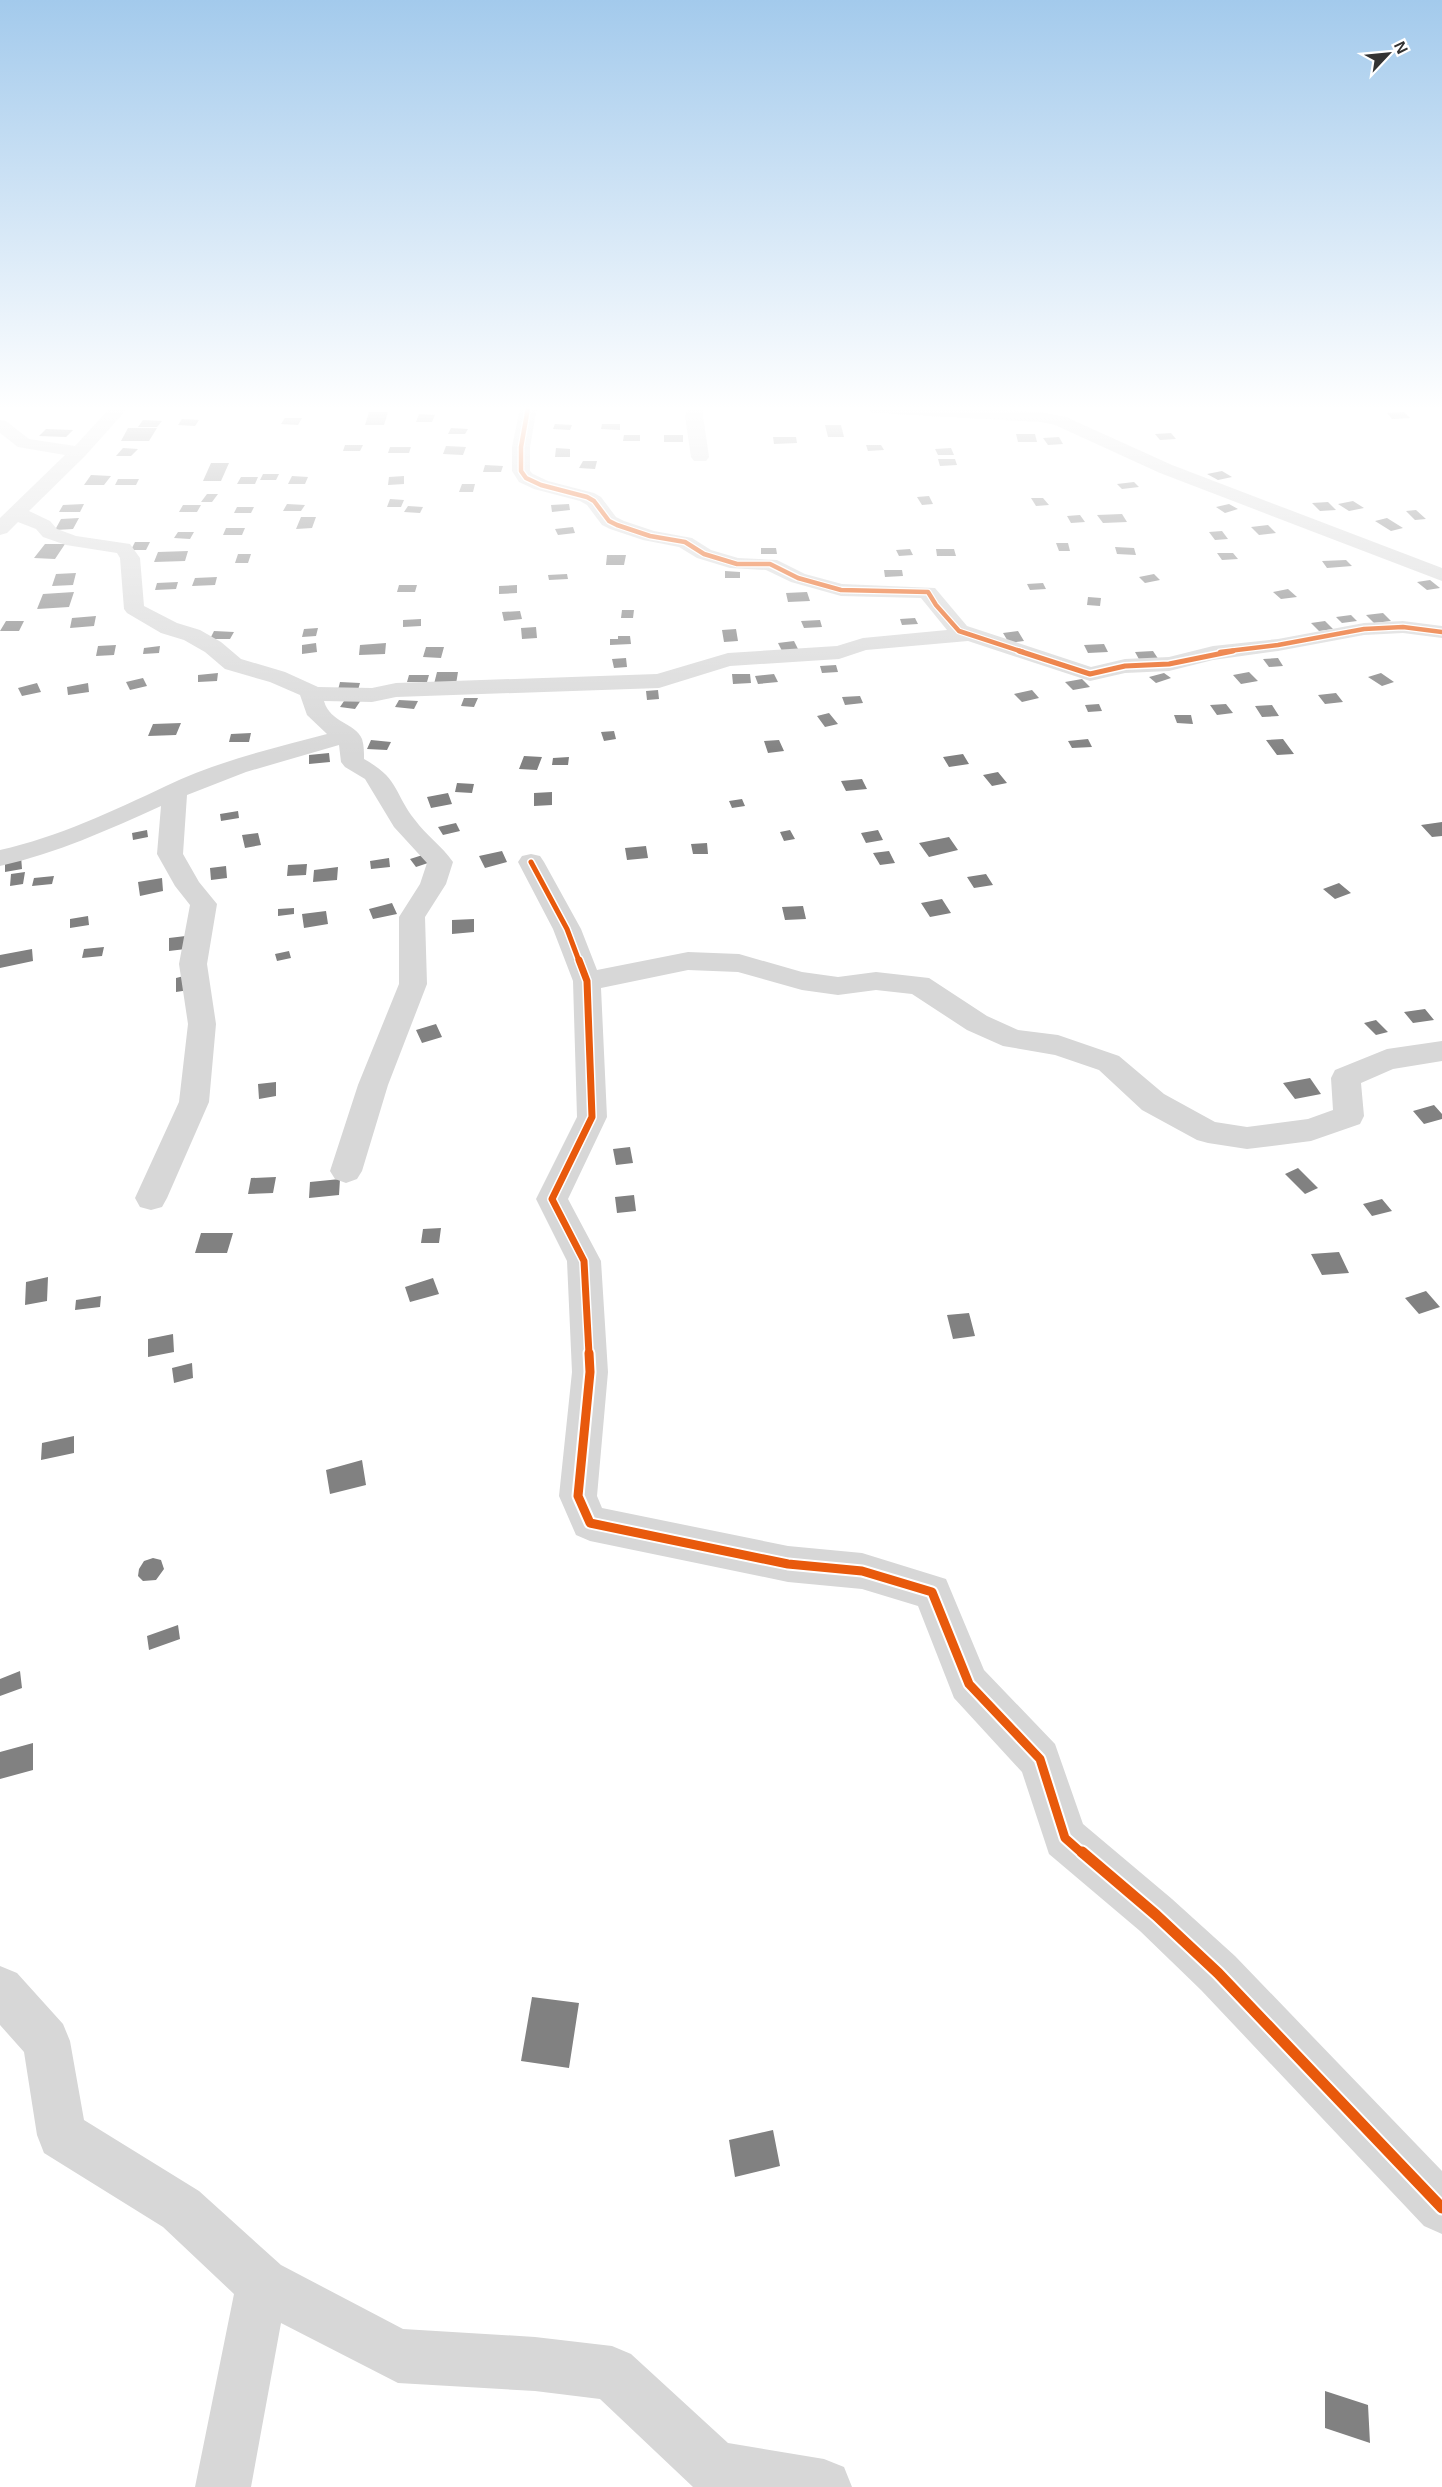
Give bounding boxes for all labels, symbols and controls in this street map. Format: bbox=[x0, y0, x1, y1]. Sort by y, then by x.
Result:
north arrow bbox=[1358, 24, 1418, 84]
text: N bbox=[1391, 39, 1411, 57]

